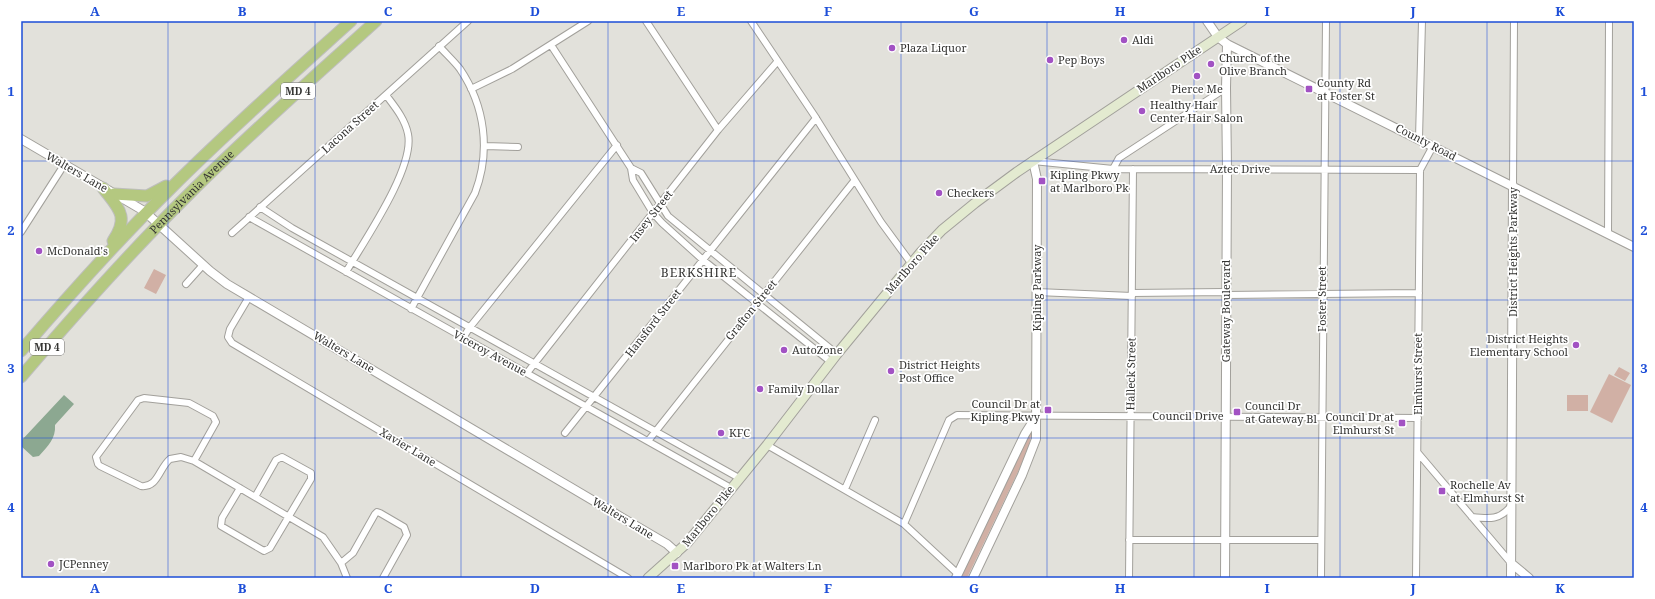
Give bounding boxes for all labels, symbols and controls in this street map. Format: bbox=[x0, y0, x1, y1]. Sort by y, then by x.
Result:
text: A bbox=[90, 2, 100, 20]
text: B bbox=[238, 2, 247, 20]
text: C bbox=[384, 2, 393, 20]
text: D bbox=[530, 2, 540, 20]
text: E bbox=[677, 2, 686, 20]
text: F bbox=[824, 2, 832, 20]
text: G bbox=[969, 2, 979, 20]
text: H bbox=[1115, 2, 1126, 20]
text: I bbox=[1264, 2, 1270, 20]
text: J bbox=[1409, 2, 1416, 20]
text: K bbox=[1555, 2, 1565, 20]
place label: Aldi bbox=[1132, 32, 1154, 47]
marker: Aldi bbox=[1119, 35, 1129, 45]
place label: Plaza Liquor bbox=[900, 40, 967, 55]
street label: Marlboro Pike bbox=[1133, 41, 1204, 96]
marker: Plaza Liquor bbox=[887, 43, 897, 53]
place label: Church of the Olive Branch bbox=[1219, 50, 1290, 78]
place label: Pep Boys bbox=[1058, 52, 1105, 67]
marker: Pep Boys bbox=[1045, 55, 1055, 65]
marker: Church of the Olive Branch bbox=[1206, 59, 1216, 69]
marker: Pierce Me bbox=[1192, 71, 1202, 81]
place label: County Rd at Foster St bbox=[1317, 75, 1375, 103]
place label: Pierce Me bbox=[1171, 81, 1223, 96]
text: 1 bbox=[7, 82, 15, 100]
text: 1 bbox=[1640, 82, 1648, 100]
road number: MD 4 bbox=[281, 83, 315, 99]
marker: County Rd at Foster St bbox=[1304, 84, 1314, 94]
street label: Lacona Street bbox=[318, 97, 381, 156]
place label: Healthy Hair Center Hair Salon bbox=[1150, 97, 1243, 125]
marker: Healthy Hair Center Hair Salon bbox=[1137, 106, 1147, 116]
street label: County Road bbox=[1393, 120, 1460, 163]
street label: Pennsylvania Avenue bbox=[146, 146, 237, 237]
street label: Walters Lane bbox=[44, 148, 111, 195]
street label: Aztec Drive bbox=[1210, 161, 1270, 176]
place label: Kipling Pkwy at Marlboro Pk bbox=[1050, 167, 1129, 195]
marker: Kipling Pkwy at Marlboro Pk bbox=[1037, 176, 1047, 186]
place label: Checkers bbox=[947, 185, 994, 200]
street label: District Heights Parkway bbox=[1505, 186, 1520, 317]
street label: Insey Street bbox=[626, 187, 676, 245]
marker: Checkers bbox=[934, 188, 944, 198]
text: 2 bbox=[7, 221, 15, 239]
text: 2 bbox=[1640, 221, 1648, 239]
street label: Marlboro Pike bbox=[881, 230, 942, 297]
place label: McDonald's bbox=[47, 243, 108, 258]
street label: Kipling Parkway bbox=[1029, 244, 1044, 331]
marker: McDonald's bbox=[34, 246, 44, 256]
street label: Gateway Boulevard bbox=[1218, 259, 1233, 362]
district label: BERKSHIRE bbox=[661, 264, 737, 281]
street label: Foster Street bbox=[1314, 266, 1329, 332]
street label: Grafton Street bbox=[722, 276, 780, 343]
street label: Hansford Street bbox=[621, 285, 684, 360]
street label: Viceroy Avenue bbox=[451, 326, 530, 379]
street label: Walters Lane bbox=[311, 327, 378, 376]
place label: District Heights Elementary School bbox=[1470, 331, 1569, 359]
street label: Elmhurst Street bbox=[1410, 333, 1425, 415]
street label: Halleck Street bbox=[1122, 337, 1139, 411]
road number: MD 4 bbox=[30, 339, 64, 355]
marker: District Heights Elementary School bbox=[1571, 340, 1581, 350]
place label: AutoZone bbox=[792, 342, 843, 357]
marker: AutoZone bbox=[779, 345, 789, 355]
place label: District Heights Post Office bbox=[899, 357, 980, 385]
text: 3 bbox=[7, 359, 15, 377]
text: 3 bbox=[1640, 359, 1648, 377]
marker: District Heights Post Office bbox=[886, 366, 896, 376]
place label: Family Dollar bbox=[768, 381, 840, 396]
marker: Family Dollar bbox=[755, 384, 765, 394]
place label: Council Dr at Kipling Pkwy bbox=[970, 396, 1041, 424]
place label: Council Dr at Gateway Bl bbox=[1245, 398, 1317, 426]
marker: Council Dr at Kipling Pkwy bbox=[1043, 405, 1053, 415]
marker: Council Dr at Gateway Bl bbox=[1232, 407, 1242, 417]
street label: Council Drive bbox=[1152, 408, 1224, 423]
place label: Council Dr at Elmhurst St bbox=[1326, 409, 1394, 437]
marker: Council Dr at Elmhurst St bbox=[1397, 418, 1407, 428]
street label: Xavier Lane bbox=[377, 424, 439, 469]
place label: KFC bbox=[729, 425, 750, 440]
marker: KFC bbox=[716, 428, 726, 438]
place label: Rochelle Av at Elmhurst St bbox=[1450, 477, 1524, 505]
street label: Marlboro Pike bbox=[678, 482, 737, 549]
marker: Rochelle Av at Elmhurst St bbox=[1437, 486, 1447, 496]
street label: Walters Lane bbox=[590, 493, 657, 542]
text: 4 bbox=[7, 498, 15, 516]
text: 4 bbox=[1640, 498, 1648, 516]
place label: JCPenney bbox=[58, 556, 109, 571]
place label: Marlboro Pk at Walters Ln bbox=[683, 558, 822, 573]
marker: JCPenney bbox=[46, 559, 56, 569]
marker: Marlboro Pk at Walters Ln bbox=[670, 561, 680, 571]
text: A bbox=[90, 579, 100, 597]
text: B bbox=[238, 579, 247, 597]
text: C bbox=[384, 579, 393, 597]
text: D bbox=[530, 579, 540, 597]
text: E bbox=[677, 579, 686, 597]
text: F bbox=[824, 579, 832, 597]
text: G bbox=[969, 579, 979, 597]
text: H bbox=[1115, 579, 1126, 597]
text: I bbox=[1264, 579, 1270, 597]
text: J bbox=[1409, 579, 1416, 597]
text: K bbox=[1555, 579, 1565, 597]

